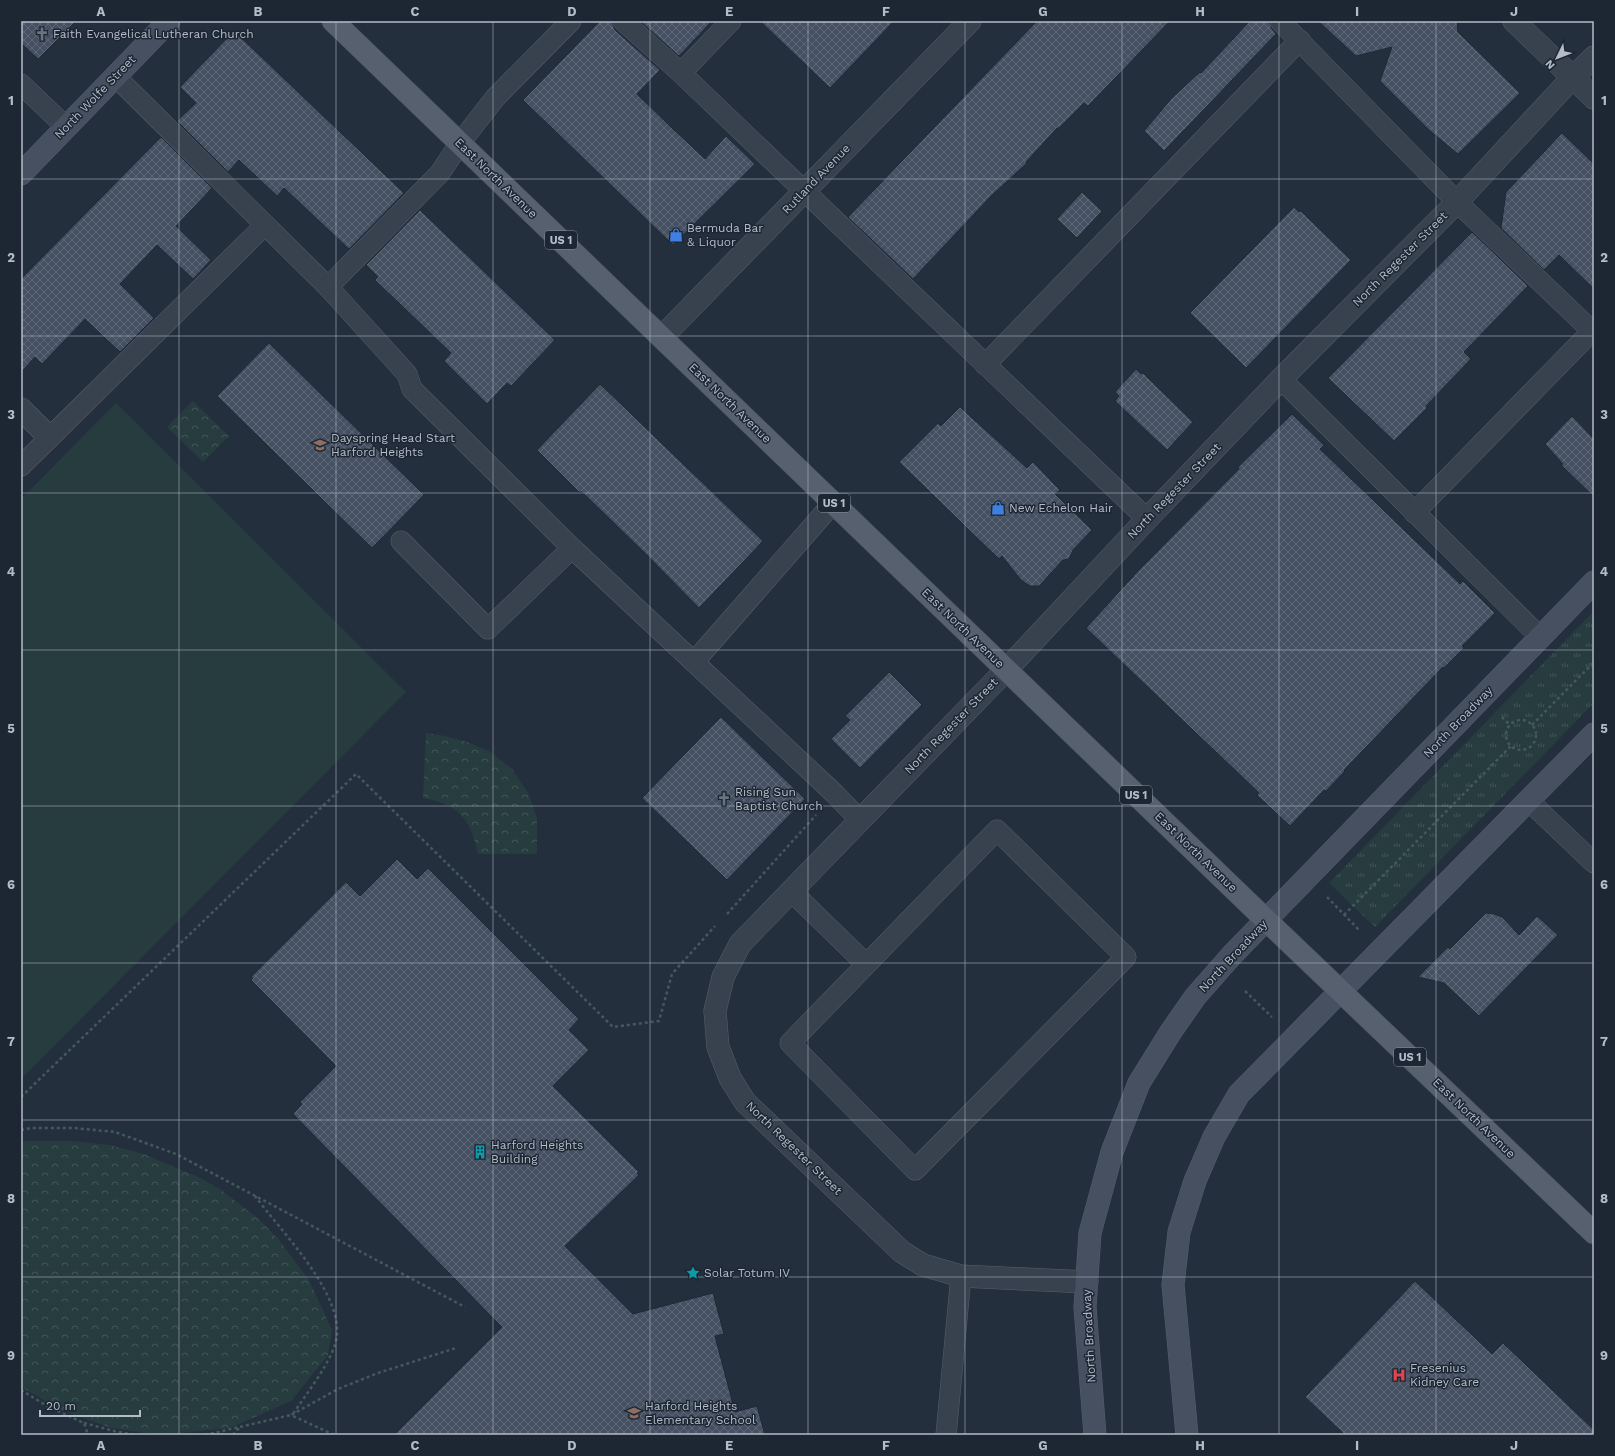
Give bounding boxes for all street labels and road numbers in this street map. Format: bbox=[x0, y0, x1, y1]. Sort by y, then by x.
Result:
street label: North Wolfe Street bbox=[52, 52, 138, 142]
street label: East North Avenue bbox=[452, 135, 540, 221]
street label: Rutland Avenue bbox=[779, 141, 853, 217]
street label: North Regester Street bbox=[1350, 209, 1450, 309]
road number: US 1 bbox=[545, 231, 577, 249]
street label: East North Avenue bbox=[686, 360, 774, 446]
street label: North Regester Street bbox=[1124, 440, 1224, 542]
road number: US 1 bbox=[818, 494, 850, 512]
street label: East North Avenue bbox=[919, 585, 1007, 671]
street label: North Regester Street bbox=[901, 675, 1001, 777]
street label: North Broadway bbox=[1420, 683, 1496, 761]
road number: US 1 bbox=[1120, 786, 1152, 804]
street label: East North Avenue bbox=[1152, 809, 1240, 895]
street label: North Broadway bbox=[1196, 916, 1271, 995]
road number: US 1 bbox=[1394, 1048, 1426, 1066]
street label: East North Avenue bbox=[1430, 1075, 1518, 1161]
street label: North Regester Street bbox=[743, 1098, 845, 1198]
street label: North Broadway bbox=[1080, 1288, 1098, 1383]

